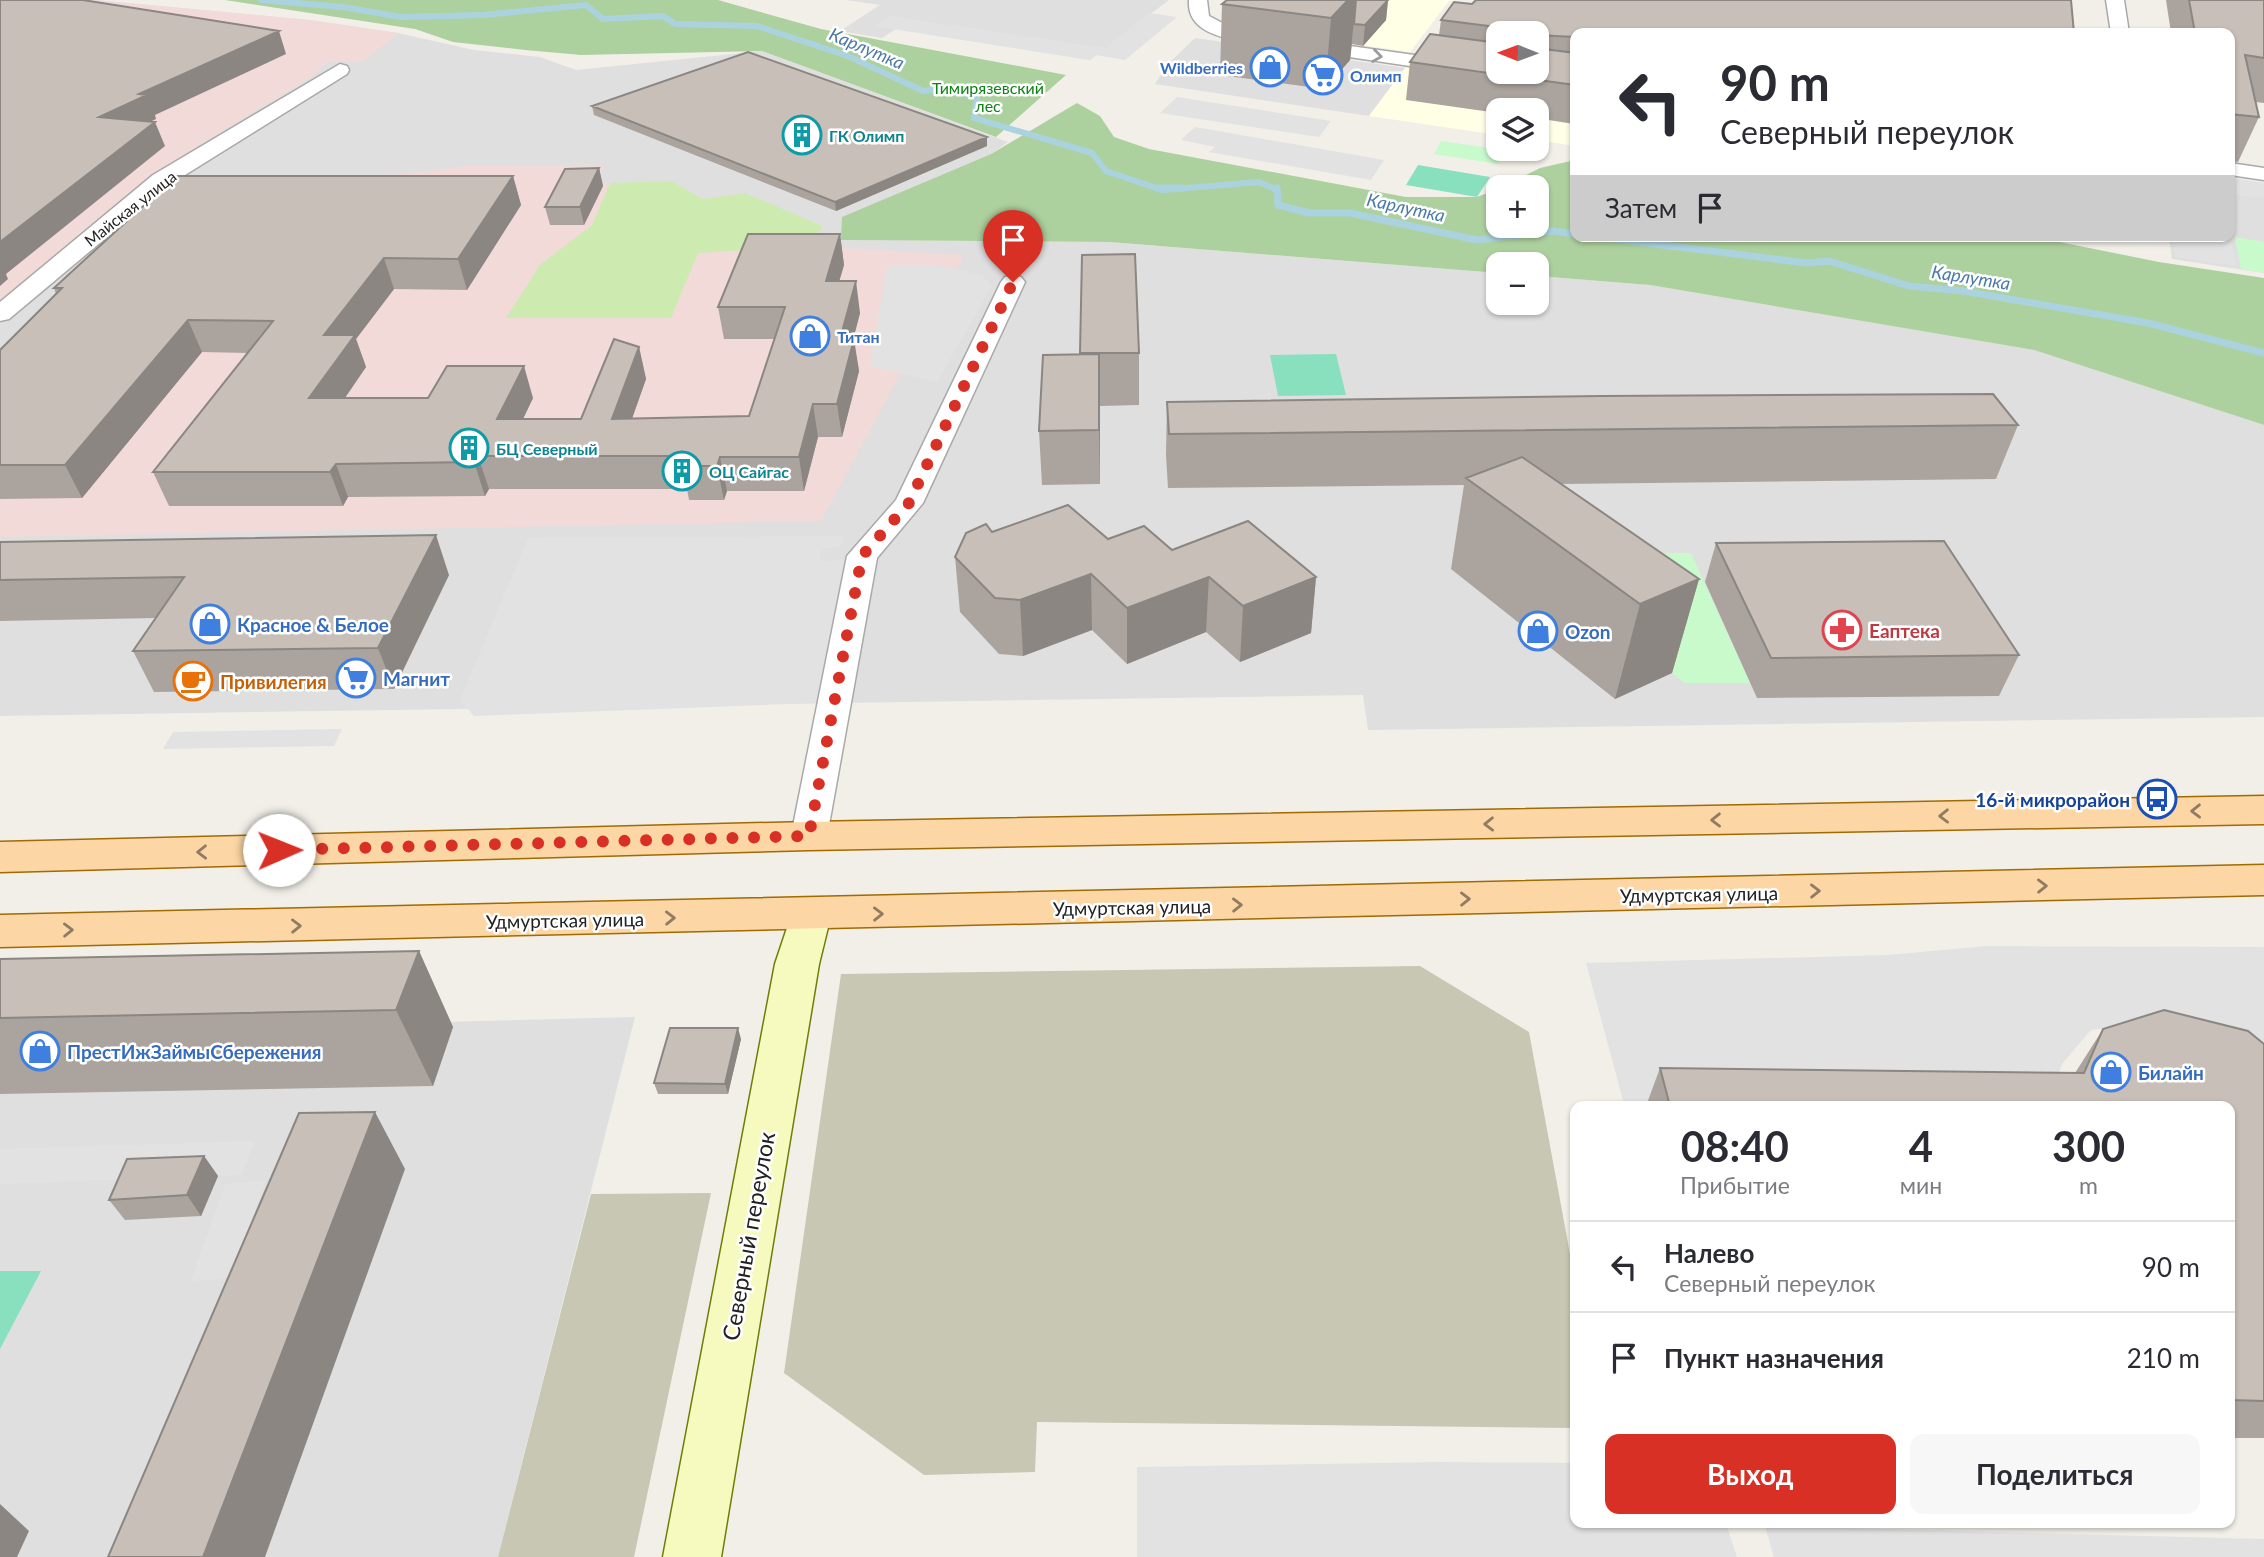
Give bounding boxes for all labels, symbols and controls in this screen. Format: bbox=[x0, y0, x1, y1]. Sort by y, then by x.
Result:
north arrow bbox=[1486, 21, 1549, 84]
map controls bbox=[1486, 21, 1549, 315]
water label: Карлутка bbox=[826, 22, 908, 74]
shop icon: Wildberries bbox=[1249, 46, 1291, 88]
one-way arrow bbox=[1371, 48, 1382, 63]
text: 90 m bbox=[1720, 53, 1830, 111]
supermarket icon: Олимп bbox=[1302, 54, 1344, 96]
icon: left bbox=[1605, 56, 1696, 147]
place label: Wildberries bbox=[1160, 58, 1243, 77]
place label: Олимп bbox=[1350, 66, 1402, 85]
park label: Тимирязевский лес bbox=[932, 78, 1044, 115]
button: layers bbox=[1486, 98, 1549, 161]
text: Северный переулок bbox=[1720, 112, 2014, 151]
building icon: ГК Олимп bbox=[781, 114, 823, 156]
place label: ГК Олимп bbox=[829, 126, 904, 145]
street label: Майская улица bbox=[80, 166, 180, 250]
button: + bbox=[1486, 175, 1549, 238]
water label: Карлутка bbox=[1365, 188, 1447, 226]
icon: arrive bbox=[1691, 189, 1729, 227]
text: Затем bbox=[1605, 192, 1677, 224]
pin bbox=[983, 210, 1043, 282]
icon: arrive bbox=[994, 221, 1032, 259]
button: − bbox=[1486, 252, 1549, 315]
water label: Карлутка bbox=[1930, 260, 2012, 294]
shop icon: Титан bbox=[789, 315, 831, 357]
place label: Титан bbox=[837, 327, 880, 346]
building icon: БЦ Северный bbox=[448, 427, 490, 469]
place label: БЦ Северный bbox=[496, 439, 598, 458]
building icon: ОЦ Сайгас bbox=[661, 450, 703, 492]
place label: ОЦ Сайгас bbox=[709, 462, 789, 481]
shop icon: Красное & Белое bbox=[189, 603, 231, 645]
pharmacy icon: Еаптека bbox=[1821, 609, 1863, 651]
shop icon: Ozon bbox=[1517, 610, 1559, 652]
place label: Красное & Белое bbox=[237, 613, 389, 636]
place label: Еаптека bbox=[1869, 619, 1940, 642]
place label: Ozon bbox=[1565, 620, 1610, 643]
supermarket icon: Магнит bbox=[335, 657, 377, 699]
cafe icon: Привилегия bbox=[172, 660, 214, 702]
place label: Магнит bbox=[383, 667, 450, 690]
place label: Привилегия bbox=[220, 670, 327, 693]
bus stop icon: 16-й микрорайон bbox=[2136, 778, 2178, 820]
place label: 16-й микрорайон bbox=[1975, 788, 2130, 811]
one-way arrow bbox=[2190, 804, 2201, 819]
one-way arrow bbox=[1938, 808, 1949, 824]
one-way arrow bbox=[1711, 812, 1721, 828]
position arrow bbox=[242, 813, 316, 887]
one-way arrow bbox=[1483, 816, 1494, 832]
one-way arrow bbox=[196, 844, 207, 859]
one-way arrow bbox=[2037, 878, 2048, 893]
street label: Удмуртская улица bbox=[1620, 881, 1778, 907]
one-way arrow bbox=[1810, 883, 1821, 899]
one-way arrow bbox=[1460, 892, 1471, 907]
street label: Удмуртская улица bbox=[1053, 894, 1211, 920]
one-way arrow bbox=[1233, 897, 1243, 913]
one-way arrow bbox=[873, 906, 884, 921]
street label: Удмуртская улица bbox=[486, 907, 644, 933]
one-way arrow bbox=[665, 910, 676, 926]
one-way arrow bbox=[290, 918, 301, 933]
one-way arrow bbox=[63, 922, 74, 938]
shop icon: ПрестИжЗаймыСбережения bbox=[19, 1030, 61, 1072]
place label: ПрестИжЗаймыСбережения bbox=[67, 1040, 321, 1063]
shop icon: Билайн bbox=[2090, 1051, 2132, 1093]
place label: Билайн bbox=[2138, 1061, 2204, 1084]
text: 08:40 bbox=[1681, 1121, 1789, 1171]
text: 4 bbox=[1909, 1121, 1933, 1171]
text: 300 bbox=[2052, 1121, 2125, 1171]
street label: Северный переулок bbox=[716, 1129, 780, 1343]
text: Прибытие bbox=[1680, 1171, 1790, 1199]
text: мин bbox=[1900, 1171, 1942, 1199]
text: m bbox=[2079, 1171, 2098, 1199]
text: Налево bbox=[1664, 1237, 1754, 1269]
icon: left bbox=[1605, 1248, 1643, 1286]
text: 90 m bbox=[2142, 1251, 2200, 1283]
text: Северный переулок bbox=[1664, 1269, 1875, 1297]
icon: arrive bbox=[1605, 1339, 1643, 1377]
text: Пункт назначения bbox=[1664, 1342, 1884, 1374]
text: 210 m bbox=[2127, 1342, 2200, 1374]
button: Выход bbox=[1605, 1434, 1896, 1514]
button: Поделиться bbox=[1910, 1434, 2200, 1514]

